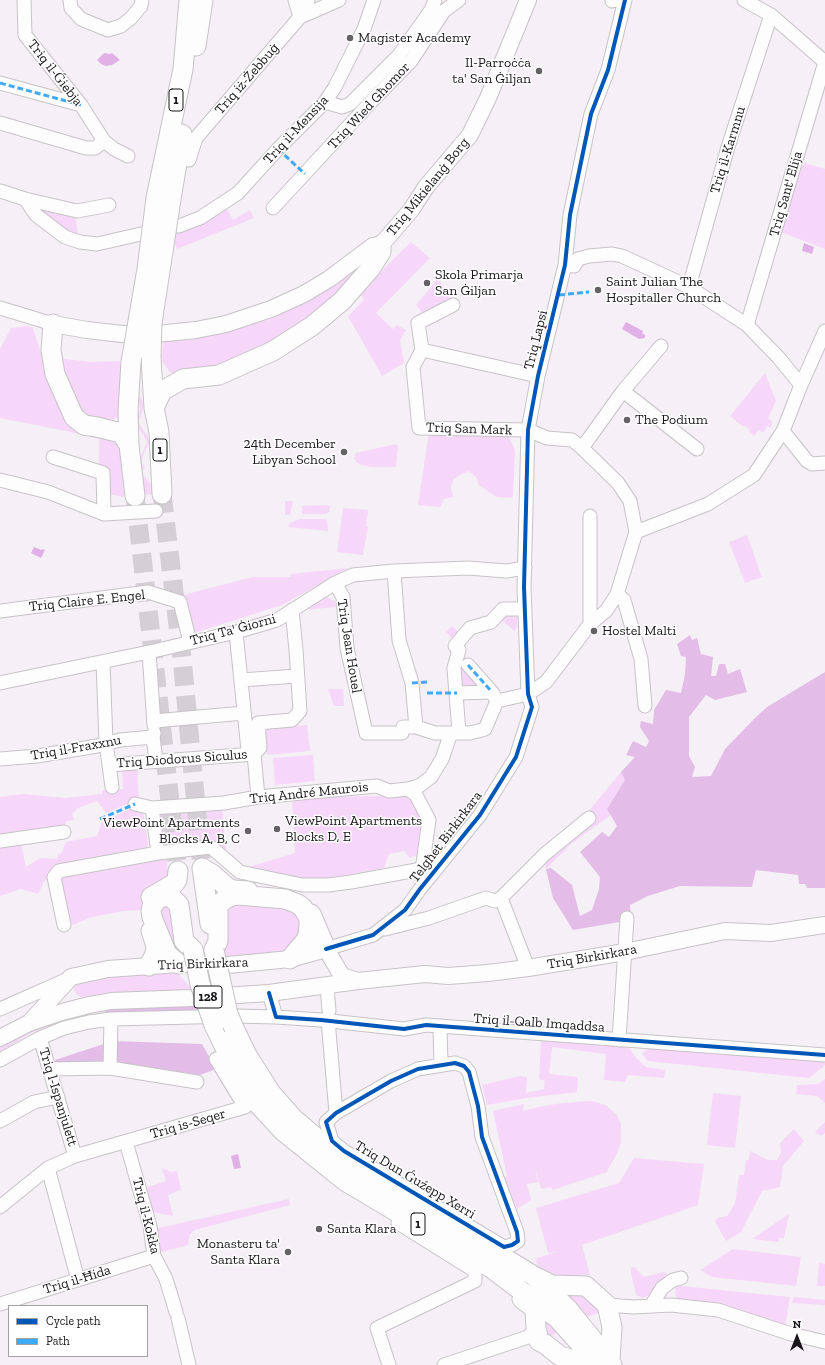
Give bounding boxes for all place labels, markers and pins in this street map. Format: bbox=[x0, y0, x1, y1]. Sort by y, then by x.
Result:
place label: Magister Academy bbox=[358, 30, 471, 46]
marker: Magister Academy bbox=[345, 33, 355, 43]
place label: Il-Parroċċa ta' San Ġiljan bbox=[452, 55, 531, 88]
marker: Il-Parroċċa ta' San Ġiljan bbox=[534, 66, 544, 76]
place label: Skola Primarja San Ġiljan bbox=[435, 267, 523, 300]
place label: Saint Julian The Hospitaller Church bbox=[606, 274, 721, 306]
marker: Skola Primarja San Ġiljan bbox=[422, 278, 432, 288]
marker: Saint Julian The Hospitaller Church bbox=[593, 285, 603, 295]
place label: The Podium bbox=[635, 412, 708, 428]
marker: The Podium bbox=[622, 415, 632, 425]
place label: 24th December Libyan School bbox=[244, 436, 336, 468]
marker: 24th December Libyan School bbox=[339, 447, 349, 457]
place label: Hostel Malti bbox=[602, 623, 676, 639]
marker: Hostel Malti bbox=[589, 626, 599, 636]
place label: ViewPoint Apartments Blocks D, E bbox=[285, 813, 422, 846]
place label: ViewPoint Apartments Blocks A, B, C bbox=[103, 815, 240, 848]
marker: ViewPoint Apartments Blocks D, E bbox=[272, 824, 282, 834]
marker: ViewPoint Apartments Blocks A, B, C bbox=[243, 826, 253, 836]
place label: Santa Klara bbox=[327, 1221, 396, 1237]
marker: Santa Klara bbox=[314, 1224, 324, 1234]
place label: Monasteru ta' Santa Klara bbox=[197, 1236, 280, 1268]
marker: Monasteru ta' Santa Klara bbox=[283, 1247, 293, 1257]

